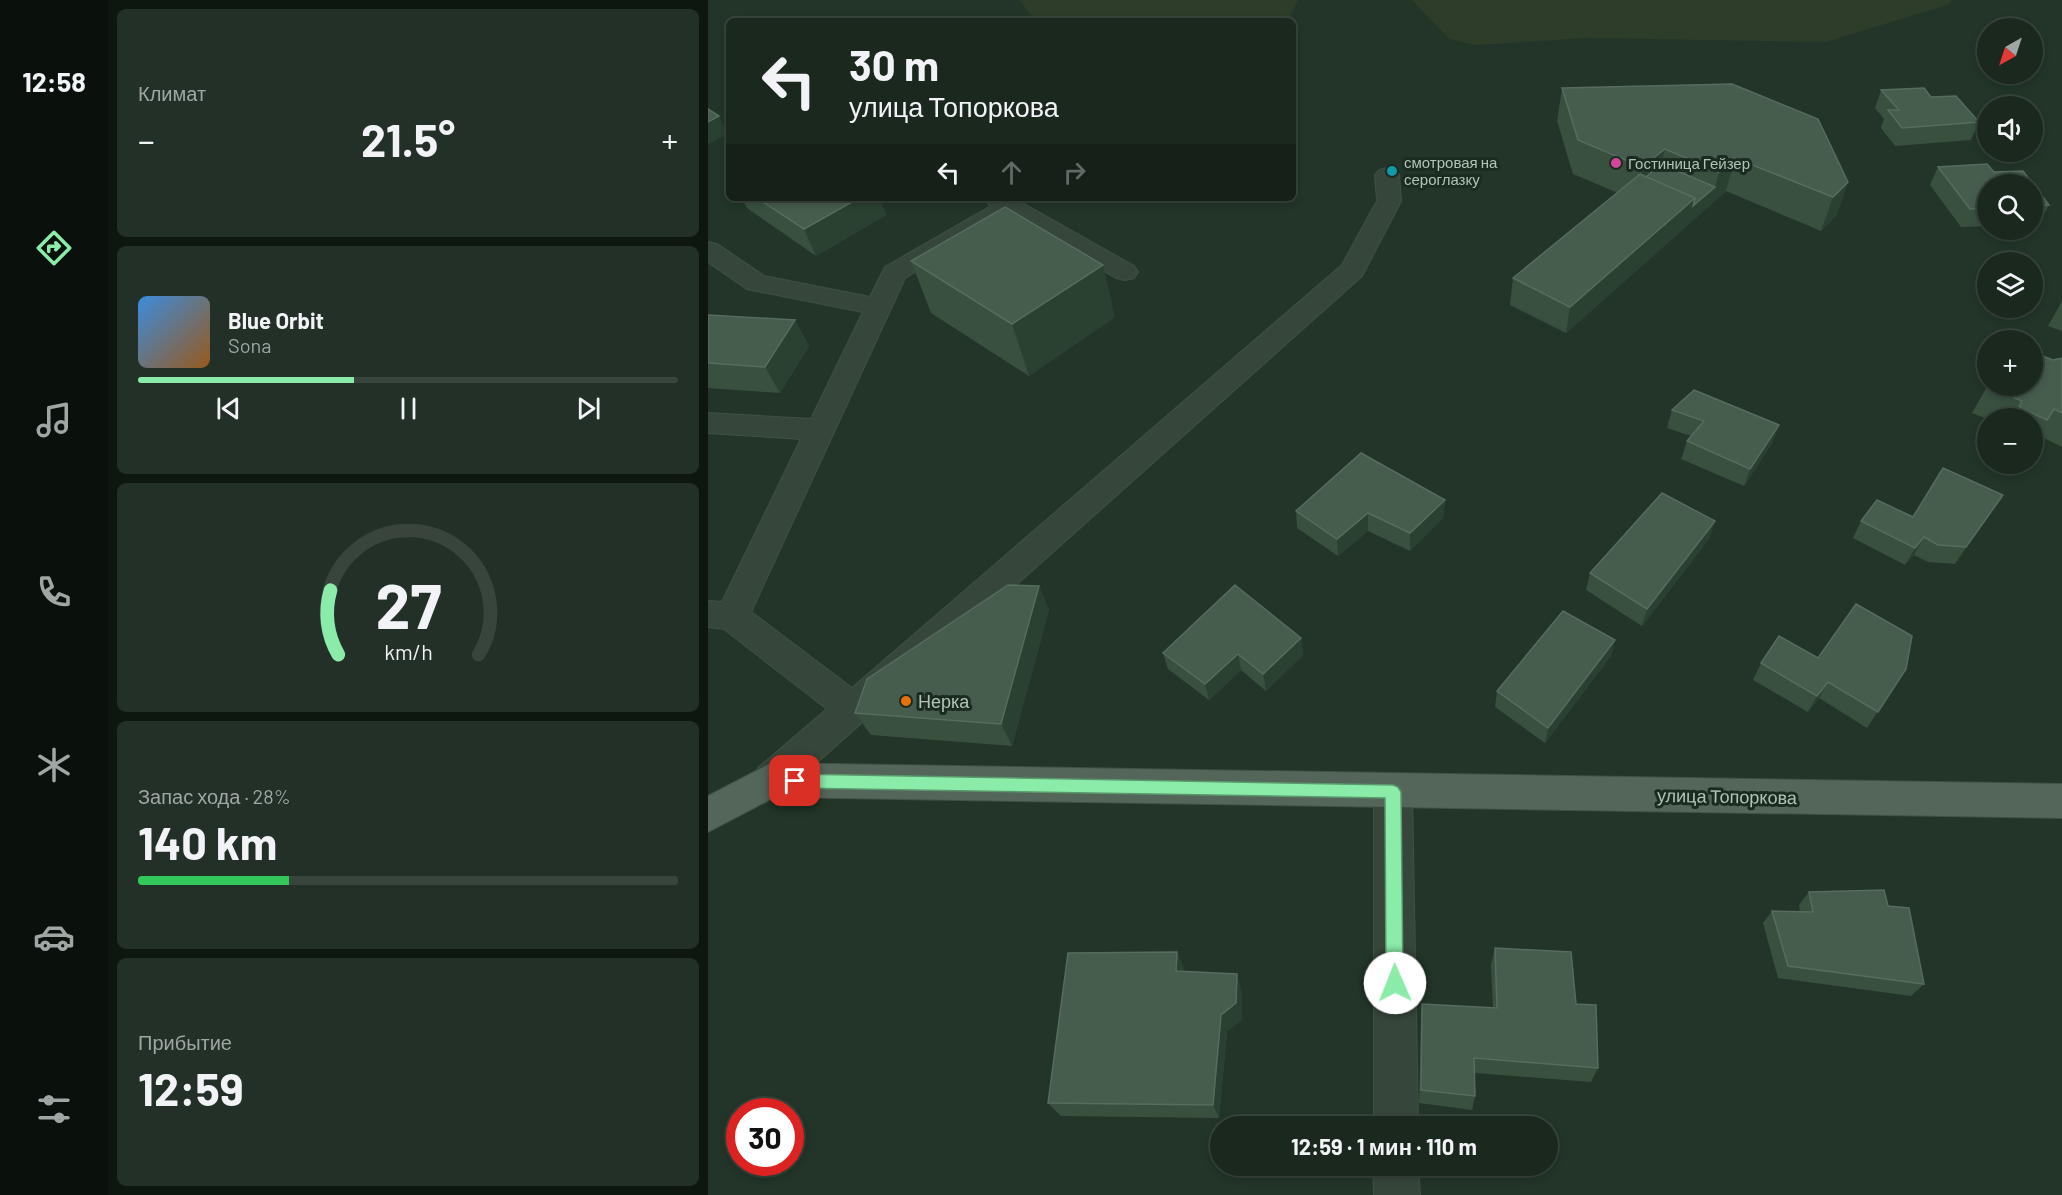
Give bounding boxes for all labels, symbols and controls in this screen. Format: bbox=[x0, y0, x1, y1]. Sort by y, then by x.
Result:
north arrow bbox=[1977, 18, 2043, 84]
map controls bbox=[1977, 18, 2043, 474]
text: 30 m bbox=[849, 39, 939, 89]
icon: left bbox=[750, 42, 828, 120]
text: 12:58 bbox=[22, 65, 86, 97]
text: Климат bbox=[138, 81, 206, 105]
text: улица Топоркова bbox=[849, 90, 1059, 122]
button: sound bbox=[1977, 96, 2043, 162]
text: 21.5° bbox=[361, 112, 455, 166]
text: − bbox=[138, 120, 155, 160]
text: + bbox=[662, 120, 678, 160]
place label: смотровая на сероглазку bbox=[1404, 153, 1498, 188]
place label: Гостиница Гейзер bbox=[1628, 154, 1750, 172]
icon: left bbox=[932, 156, 965, 189]
icon: ahead bbox=[995, 156, 1028, 189]
icon: right bbox=[1058, 156, 1091, 189]
marker: Гостиница Гейзер bbox=[1609, 156, 1623, 170]
marker: смотровая на сероглазку bbox=[1385, 164, 1399, 178]
button: search bbox=[1977, 174, 2043, 240]
icon: directions bbox=[33, 227, 75, 269]
button: layers bbox=[1977, 252, 2043, 318]
text: Blue Orbit bbox=[228, 307, 324, 333]
button: + bbox=[1977, 330, 2043, 396]
text: Sona bbox=[228, 333, 272, 357]
icon: previous bbox=[212, 392, 245, 425]
icon: pause bbox=[392, 392, 425, 425]
icon: next bbox=[572, 392, 605, 425]
icon: music bbox=[33, 399, 75, 441]
button: − bbox=[1977, 408, 2043, 474]
text: 27 bbox=[375, 567, 441, 641]
icon: phone bbox=[33, 571, 75, 613]
text: km/h bbox=[384, 639, 432, 664]
place label: Нерка bbox=[918, 690, 970, 712]
marker: Нерка bbox=[899, 694, 913, 708]
icon: climate bbox=[33, 744, 75, 786]
pin bbox=[769, 755, 820, 806]
icon: arrive bbox=[778, 764, 811, 797]
text: Запас хода · 28% bbox=[138, 784, 291, 808]
street label: улица Топоркова bbox=[1657, 784, 1798, 808]
text: 140 km bbox=[138, 815, 277, 869]
icon: car bbox=[33, 916, 75, 958]
position arrow bbox=[1363, 951, 1427, 1015]
text: Прибытие bbox=[138, 1030, 232, 1054]
text: 12:59 bbox=[138, 1061, 244, 1115]
icon: filters bbox=[33, 1088, 75, 1130]
speed limit sign: 30 bbox=[726, 1098, 804, 1176]
text: 12:59 · 1 мин · 110 m bbox=[1291, 1133, 1477, 1159]

